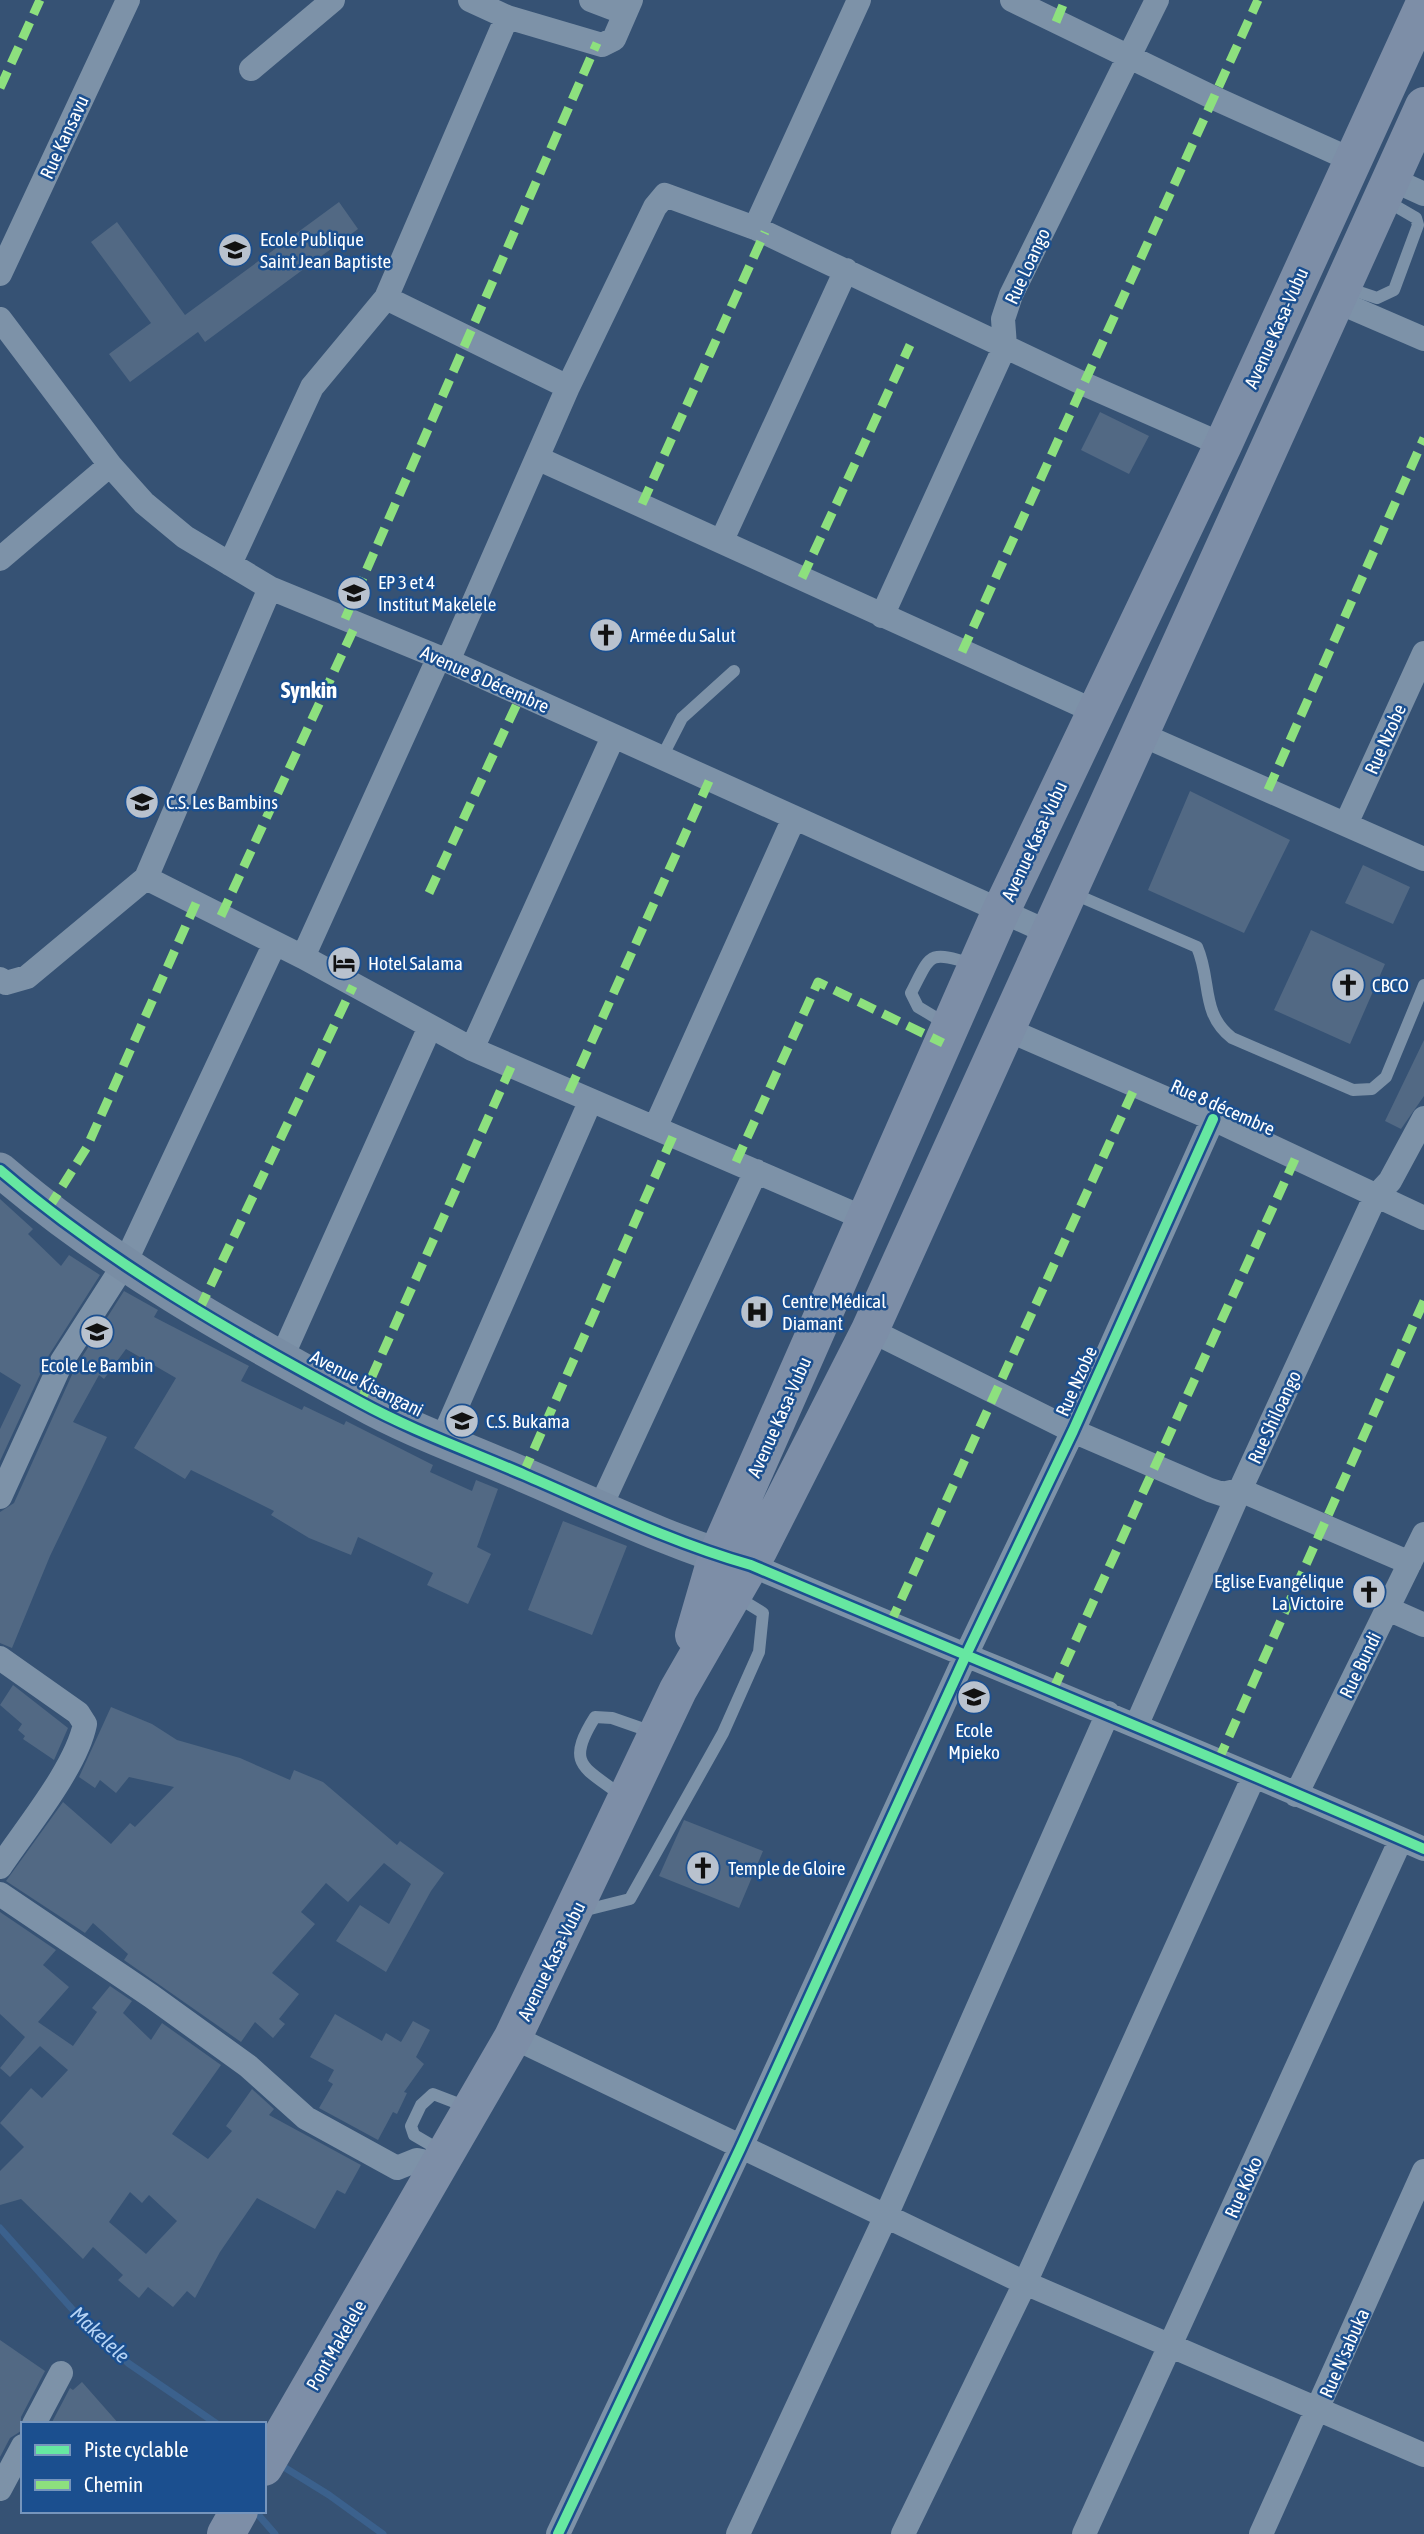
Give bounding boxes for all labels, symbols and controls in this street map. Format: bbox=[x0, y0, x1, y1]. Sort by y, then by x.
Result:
street label: Rue Kansavu bbox=[35, 92, 93, 182]
street label: Rue Loango bbox=[1000, 225, 1054, 307]
place label: Ecole Publique Saint Jean Baptiste bbox=[260, 228, 391, 272]
school or university icon: Ecole Publique Saint Jean Baptiste bbox=[216, 231, 254, 269]
street label: Avenue Kasa-Vubu bbox=[1240, 264, 1312, 392]
place label: EP 3 et 4 Institut Makelele bbox=[378, 571, 496, 615]
school or university icon: EP 3 et 4 Institut Makelele bbox=[335, 574, 373, 612]
church icon: Armée du Salut bbox=[587, 616, 625, 654]
place label: Armée du Salut bbox=[630, 624, 736, 646]
street label: Avenue 8 Décembre bbox=[417, 641, 553, 717]
district label: Synkin bbox=[281, 677, 337, 703]
street label: Rue Nzobe bbox=[1360, 701, 1410, 777]
street label: Avenue Kasa-Vubu bbox=[997, 778, 1071, 904]
school or university icon: C.S. Les Bambins bbox=[123, 783, 161, 821]
place label: C.S. Les Bambins bbox=[166, 791, 278, 813]
hotel icon: Hotel Salama bbox=[325, 944, 363, 982]
place label: Hotel Salama bbox=[368, 952, 463, 974]
church icon: CBCO bbox=[1329, 966, 1367, 1004]
place label: CBCO bbox=[1372, 974, 1409, 996]
street label: Rue 8 décembre bbox=[1168, 1074, 1278, 1140]
place label: Centre Médical Diamant bbox=[782, 1290, 886, 1334]
hospital icon: Centre Médical Diamant bbox=[738, 1293, 776, 1331]
school or university icon: Ecole Le Bambin bbox=[78, 1313, 116, 1351]
street label: Rue Nzobe bbox=[1051, 1343, 1101, 1419]
street label: Avenue Kisangani bbox=[307, 1345, 427, 1421]
street label: Avenue Kasa-Vubu bbox=[743, 1353, 815, 1481]
place label: Ecole Le Bambin bbox=[41, 1354, 153, 1376]
street label: Rue Shiloango bbox=[1243, 1367, 1305, 1467]
school or university icon: C.S. Bukama bbox=[443, 1402, 481, 1440]
place label: C.S. Bukama bbox=[486, 1410, 570, 1432]
place label: Eglise Evangélique La Victoire bbox=[1214, 1570, 1344, 1614]
church icon: Eglise Evangélique La Victoire bbox=[1350, 1573, 1388, 1611]
street label: Rue Bundi bbox=[1335, 1628, 1385, 1702]
school or university icon: Ecole Mpieko bbox=[955, 1678, 993, 1716]
place label: Ecole Mpieko bbox=[948, 1719, 1000, 1763]
church icon: Temple de Gloire bbox=[684, 1849, 722, 1887]
place label: Temple de Gloire bbox=[728, 1857, 845, 1879]
street label: Avenue Kasa-Vubu bbox=[513, 1898, 589, 2024]
street label: Rue Koko bbox=[1220, 2153, 1266, 2221]
street label: Pont Makelele bbox=[301, 2296, 371, 2394]
water label: Makelele bbox=[66, 2301, 135, 2368]
street label: Rue N'sabuka bbox=[1315, 2305, 1373, 2401]
legend bbox=[21, 2422, 266, 2513]
text: Piste cyclable bbox=[84, 2437, 189, 2461]
text: Chemin bbox=[84, 2472, 143, 2496]

